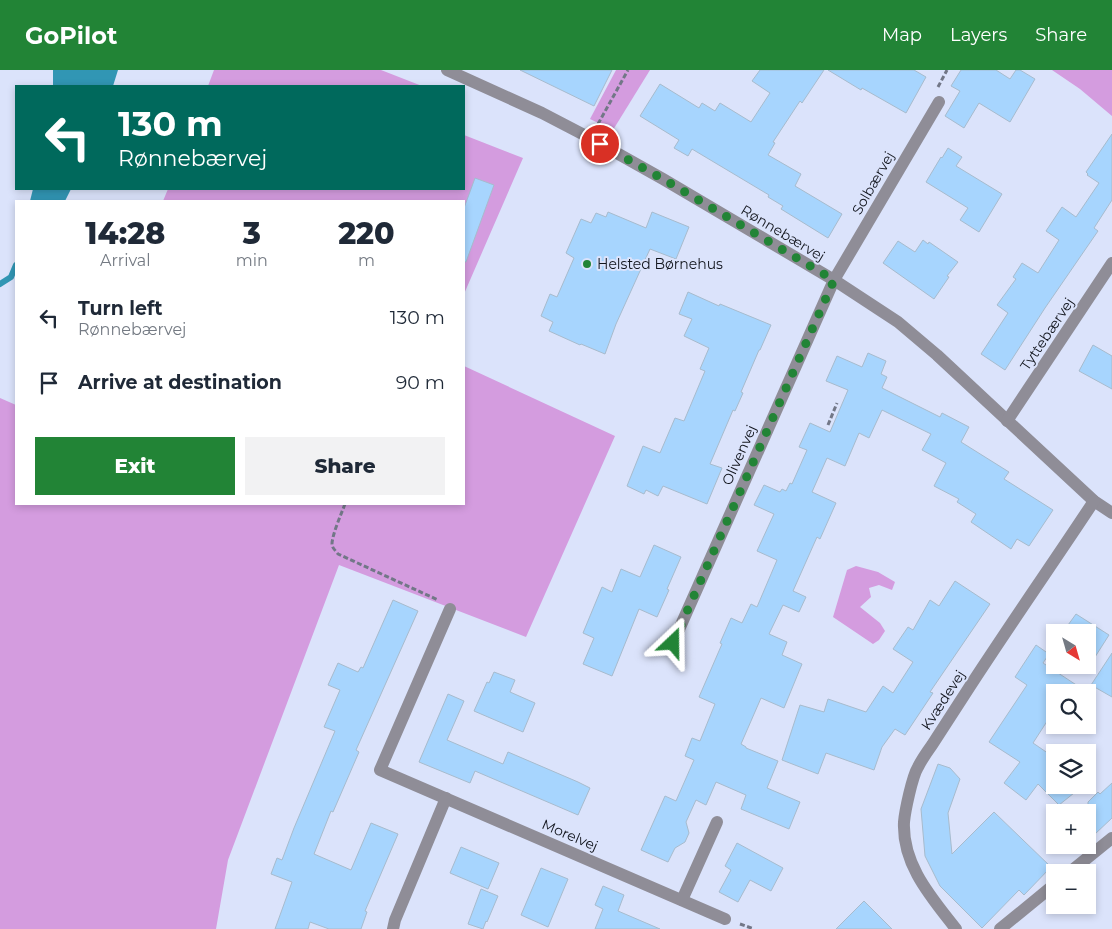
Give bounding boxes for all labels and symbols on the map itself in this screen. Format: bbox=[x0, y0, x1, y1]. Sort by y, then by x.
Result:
pin bbox=[579, 123, 621, 165]
street label: Solbærvej bbox=[848, 148, 898, 218]
street label: Rønnebærvej bbox=[738, 201, 828, 265]
place label: Helsted Børnehus bbox=[597, 255, 723, 273]
marker: Helsted Børnehus bbox=[581, 258, 593, 270]
street label: Tyttebærvej bbox=[1016, 294, 1078, 374]
street label: Olivenvej bbox=[718, 422, 760, 488]
position arrow bbox=[646, 616, 698, 668]
north arrow bbox=[1046, 624, 1096, 674]
street label: Kvædevej bbox=[917, 667, 969, 733]
street label: Morelvej bbox=[539, 815, 601, 855]

